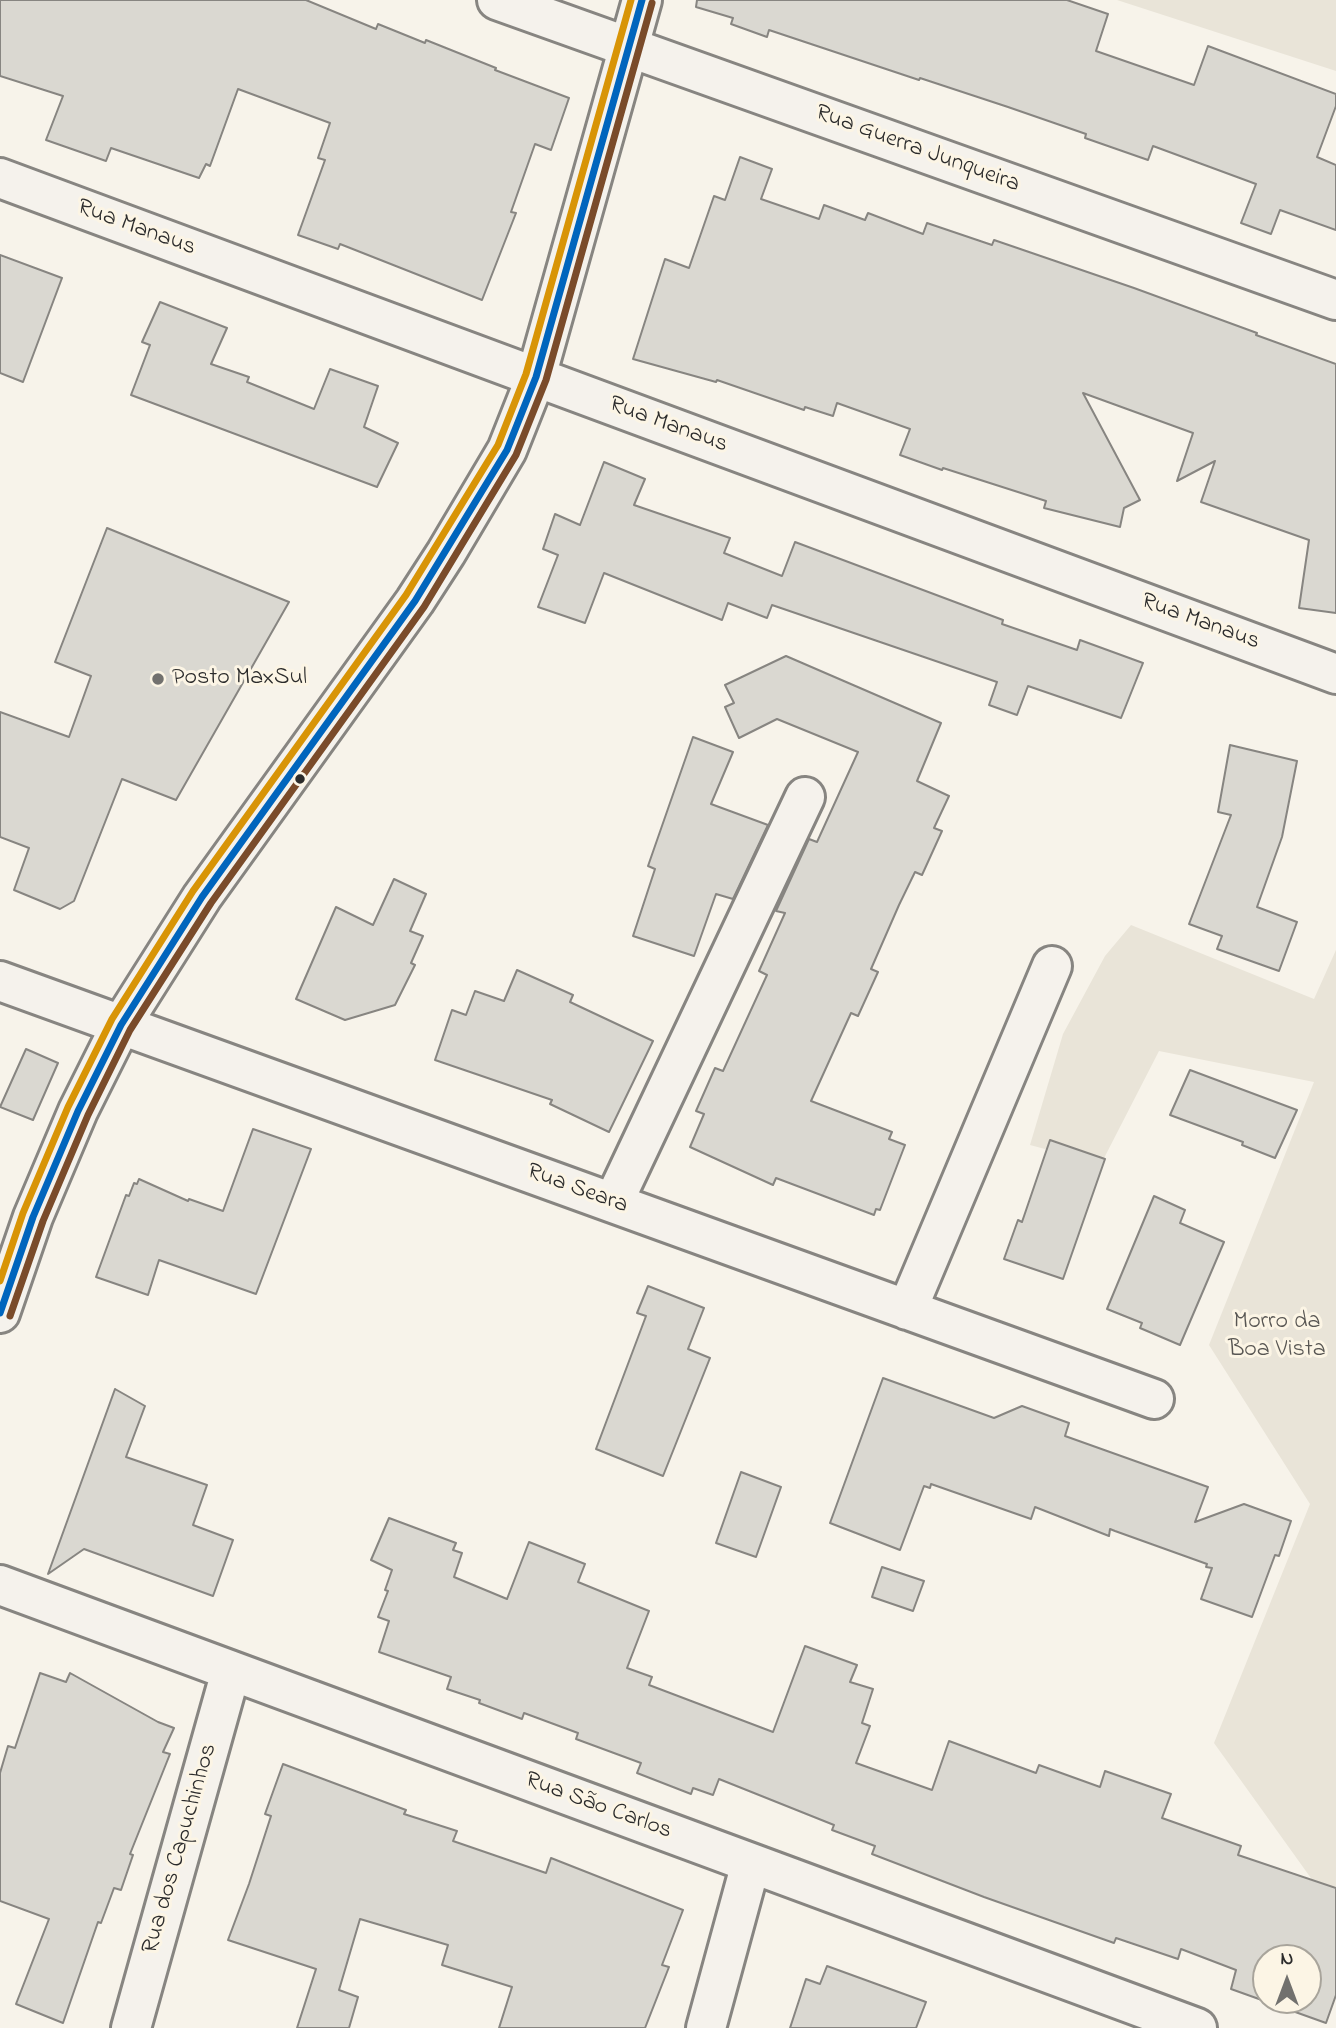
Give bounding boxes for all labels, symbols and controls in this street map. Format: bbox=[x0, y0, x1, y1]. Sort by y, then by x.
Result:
street label: Rua Guerra Junqueira bbox=[811, 100, 1023, 200]
street label: Rua Manaus bbox=[73, 194, 199, 264]
street label: Rua Manaus bbox=[605, 391, 731, 461]
street label: Rua Manaus bbox=[1137, 588, 1263, 658]
place label: Posto MaxSul bbox=[172, 665, 307, 693]
marker: Posto MaxSul bbox=[150, 671, 166, 687]
unlabelled marker bbox=[293, 772, 307, 786]
street label: Rua Seara bbox=[523, 1158, 631, 1222]
park label: Morro da Boa Vista bbox=[1228, 1309, 1326, 1365]
street label: Rua dos Capuchinhos bbox=[137, 1741, 225, 1957]
street label: Rua São Carlos bbox=[521, 1767, 675, 1847]
north arrow bbox=[1252, 1944, 1322, 2014]
text: N bbox=[1281, 1946, 1293, 1973]

